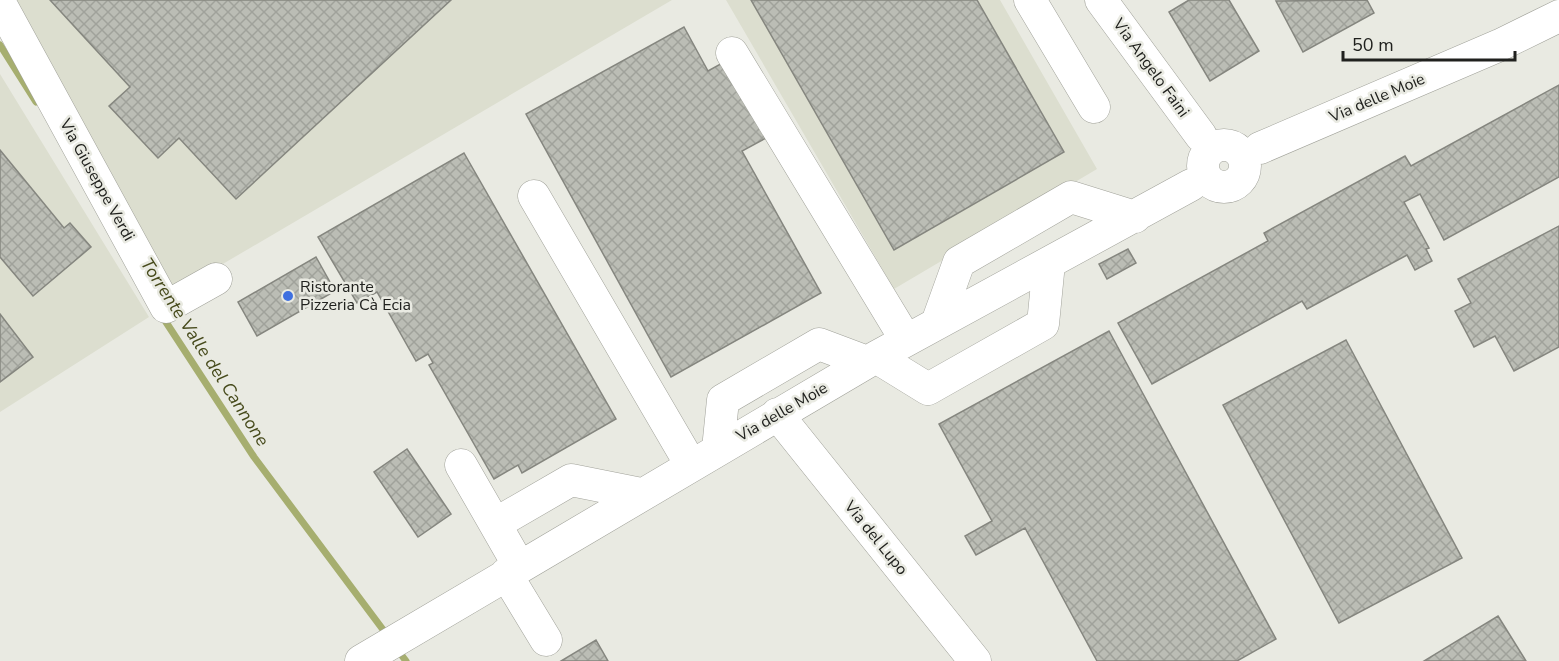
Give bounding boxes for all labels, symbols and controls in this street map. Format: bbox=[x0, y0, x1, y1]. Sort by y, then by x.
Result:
street label: Via Angelo Faini bbox=[1107, 13, 1194, 122]
scale bar bbox=[1343, 24, 1516, 62]
text: 50 m bbox=[1352, 33, 1394, 57]
street label: Via delle Moie bbox=[1325, 68, 1428, 128]
street label: Via Giuseppe Verdi bbox=[54, 114, 140, 245]
water label: Torrente Valle del Cannone bbox=[135, 253, 275, 451]
place label: Ristorante Pizzeria Cà Ecia bbox=[300, 276, 411, 316]
marker: Ristorante Pizzeria Cà Ecia bbox=[281, 289, 295, 303]
street label: Via delle Moie bbox=[731, 377, 832, 448]
street label: Via del Lupo bbox=[839, 495, 913, 580]

